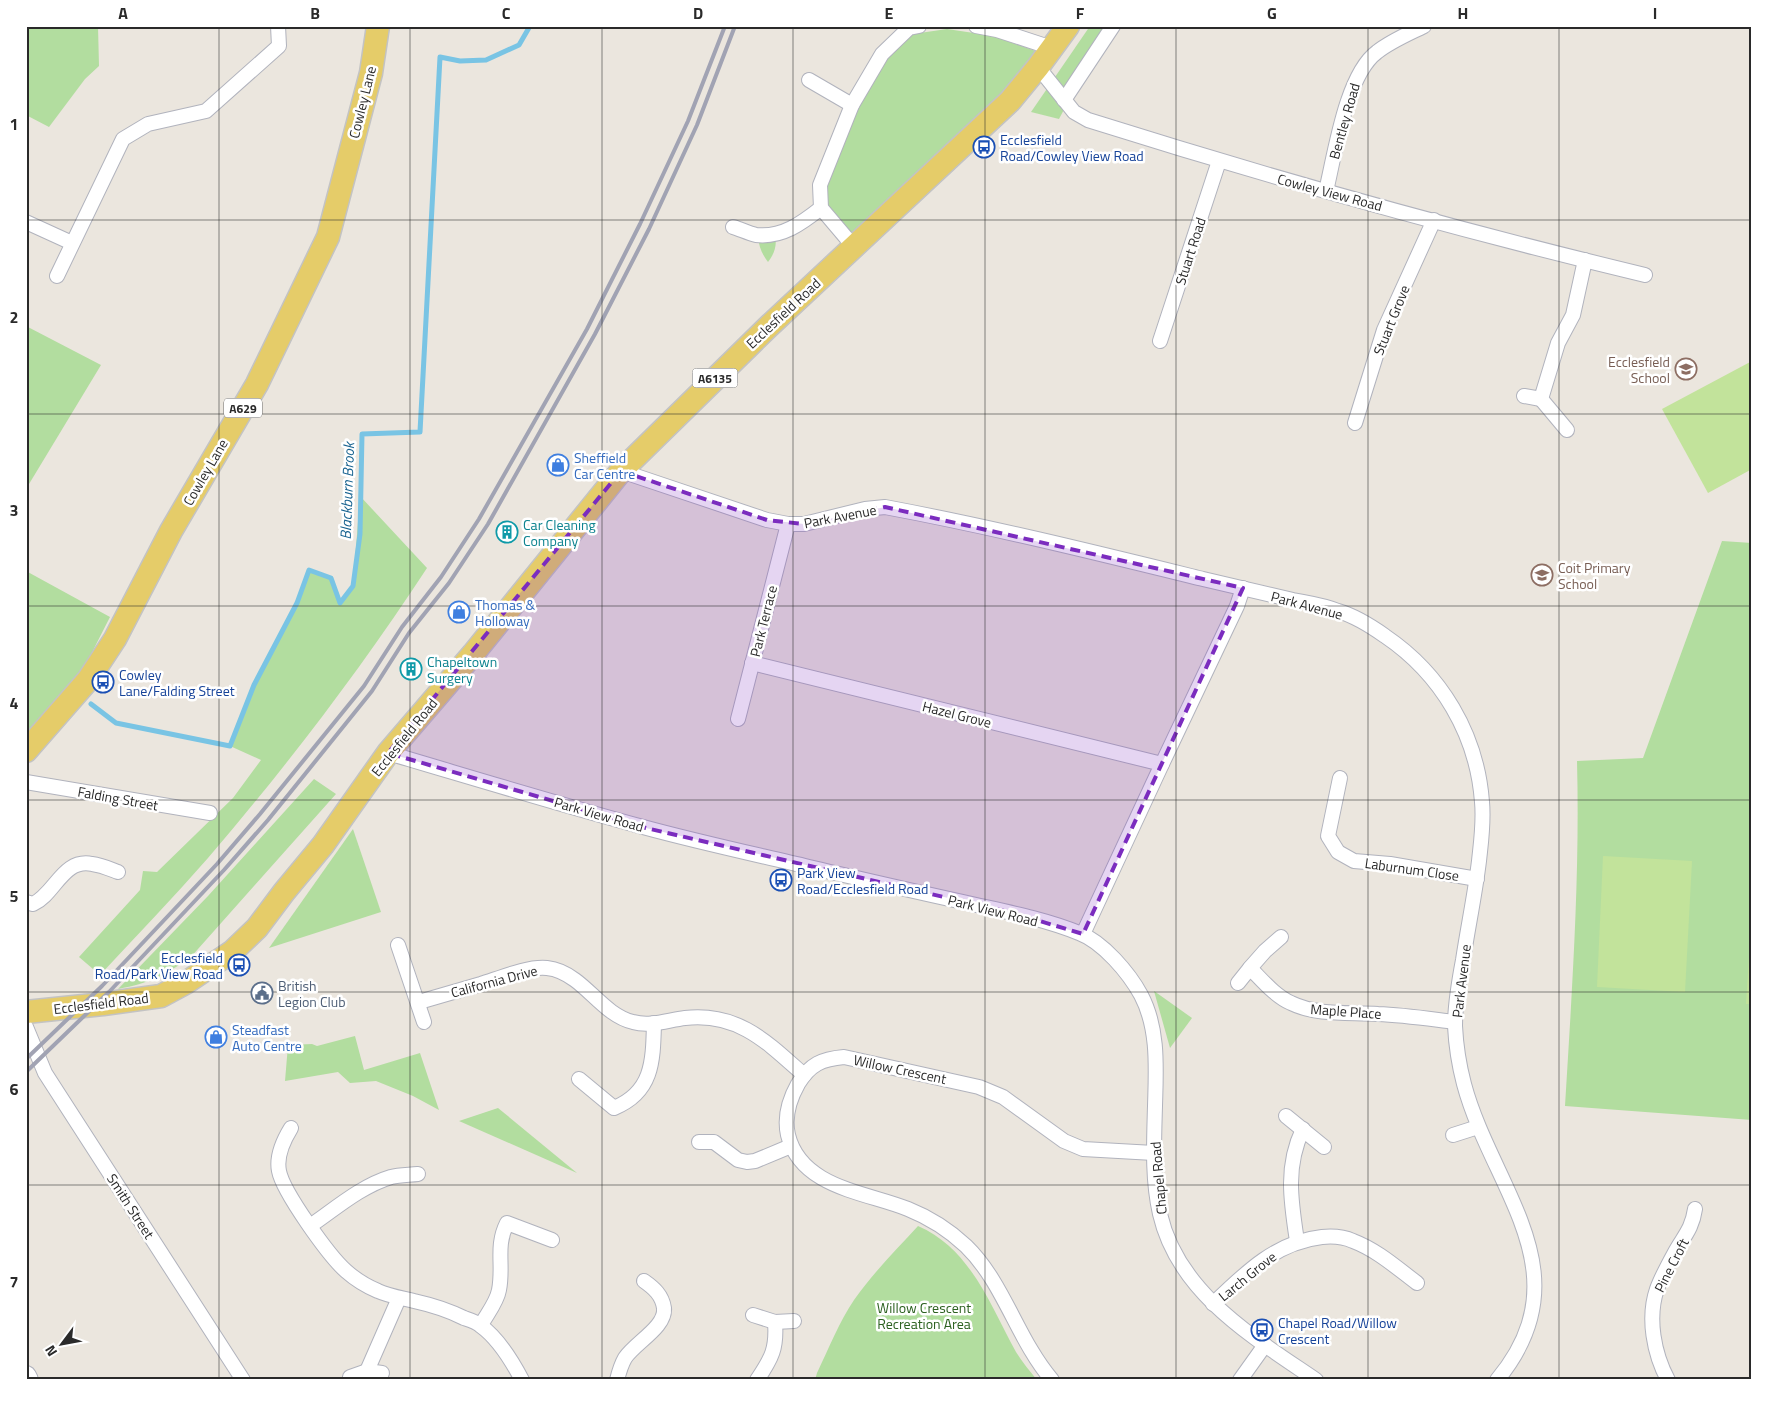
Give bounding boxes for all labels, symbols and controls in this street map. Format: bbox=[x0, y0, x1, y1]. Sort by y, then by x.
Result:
text: A bbox=[118, 1, 128, 25]
text: B bbox=[310, 1, 320, 25]
text: C bbox=[502, 1, 511, 25]
text: D bbox=[693, 1, 703, 25]
text: E bbox=[885, 1, 894, 25]
text: F bbox=[1076, 1, 1085, 25]
text: G bbox=[1267, 1, 1277, 25]
text: H bbox=[1458, 1, 1468, 25]
text: I bbox=[1653, 1, 1657, 25]
street label: Cowley Lane bbox=[343, 64, 381, 140]
street label: Bentley Road bbox=[1323, 80, 1365, 162]
text: 1 bbox=[10, 112, 18, 136]
place label: Ecclesfield Road/Cowley View Road bbox=[1000, 129, 1144, 166]
bus stop icon: Ecclesfield Road/Cowley View Road bbox=[972, 135, 996, 159]
street label: Cowley View Road bbox=[1275, 168, 1385, 216]
street label: Stuart Road bbox=[1169, 214, 1211, 288]
street label: Ecclesfield Road bbox=[741, 273, 825, 353]
street label: Stuart Grove bbox=[1367, 282, 1415, 358]
text: 2 bbox=[10, 305, 18, 329]
place label: Ecclesfield School bbox=[1608, 351, 1670, 388]
school or university icon: Ecclesfield School bbox=[1674, 357, 1698, 381]
road number: A6135 bbox=[692, 368, 738, 388]
road number: A629 bbox=[224, 398, 262, 418]
street label: Cowley Lane bbox=[177, 435, 233, 509]
water label: Blackburn Brook bbox=[334, 440, 360, 540]
place label: Sheffield Car Centre bbox=[574, 447, 635, 484]
shop icon: Sheffield Car Centre bbox=[546, 453, 570, 477]
text: 3 bbox=[10, 498, 18, 522]
street label: Park Avenue bbox=[802, 499, 878, 533]
place label: Car Cleaning Company bbox=[523, 514, 596, 551]
building icon: Car Cleaning Company bbox=[495, 520, 519, 544]
place label: Coit Primary School bbox=[1558, 557, 1631, 594]
school or university icon: Coit Primary School bbox=[1530, 563, 1554, 587]
street label: Park Terrace bbox=[744, 583, 782, 659]
street label: Park Avenue bbox=[1269, 585, 1345, 625]
place label: Thomas & Holloway bbox=[475, 594, 536, 631]
shop icon: Thomas & Holloway bbox=[447, 600, 471, 624]
place label: Chapeltown Surgery bbox=[427, 651, 497, 688]
building icon: Chapeltown Surgery bbox=[399, 657, 423, 681]
place label: Cowley Lane/Falding Street bbox=[119, 664, 235, 701]
bus stop icon: Cowley Lane/Falding Street bbox=[91, 670, 115, 694]
text: 4 bbox=[10, 691, 19, 715]
street label: Ecclesfield Road bbox=[366, 693, 442, 781]
street label: Hazel Grove bbox=[920, 695, 994, 733]
street label: Falding Street bbox=[76, 781, 160, 815]
street label: Park View Road bbox=[552, 791, 646, 837]
street label: Laburnum Close bbox=[1364, 852, 1460, 886]
place label: Park View Road/Ecclesfield Road bbox=[797, 862, 928, 899]
bus stop icon: Park View Road/Ecclesfield Road bbox=[769, 868, 793, 892]
text: 5 bbox=[10, 884, 19, 908]
street label: Park View Road bbox=[946, 889, 1040, 931]
street label: Park Avenue bbox=[1446, 943, 1476, 1019]
place label: Ecclesfield Road/Park View Road bbox=[95, 947, 223, 984]
bus stop icon: Ecclesfield Road/Park View Road bbox=[227, 953, 251, 977]
street label: California Drive bbox=[448, 959, 540, 1003]
place label: British Legion Club bbox=[278, 975, 346, 1012]
public building icon: British Legion Club bbox=[250, 981, 274, 1005]
street label: Ecclesfield Road bbox=[52, 987, 150, 1019]
street label: Maple Place bbox=[1310, 998, 1382, 1024]
place label: Steadfast Auto Centre bbox=[232, 1019, 302, 1056]
shop icon: Steadfast Auto Centre bbox=[204, 1025, 228, 1049]
street label: Willow Crescent bbox=[852, 1049, 948, 1089]
text: 6 bbox=[10, 1077, 19, 1101]
street label: Chapel Road bbox=[1144, 1141, 1172, 1215]
street label: Smith Street bbox=[102, 1169, 160, 1243]
street label: Pine Croft bbox=[1648, 1234, 1694, 1296]
street label: Larch Grove bbox=[1213, 1246, 1281, 1306]
text: 7 bbox=[10, 1270, 18, 1294]
park label: Willow Crescent Recreation Area bbox=[877, 1297, 971, 1334]
place label: Chapel Road/Willow Crescent bbox=[1278, 1312, 1397, 1349]
north arrow bbox=[38, 1318, 88, 1368]
bus stop icon: Chapel Road/Willow Crescent bbox=[1250, 1318, 1274, 1342]
text: N bbox=[39, 1341, 62, 1361]

